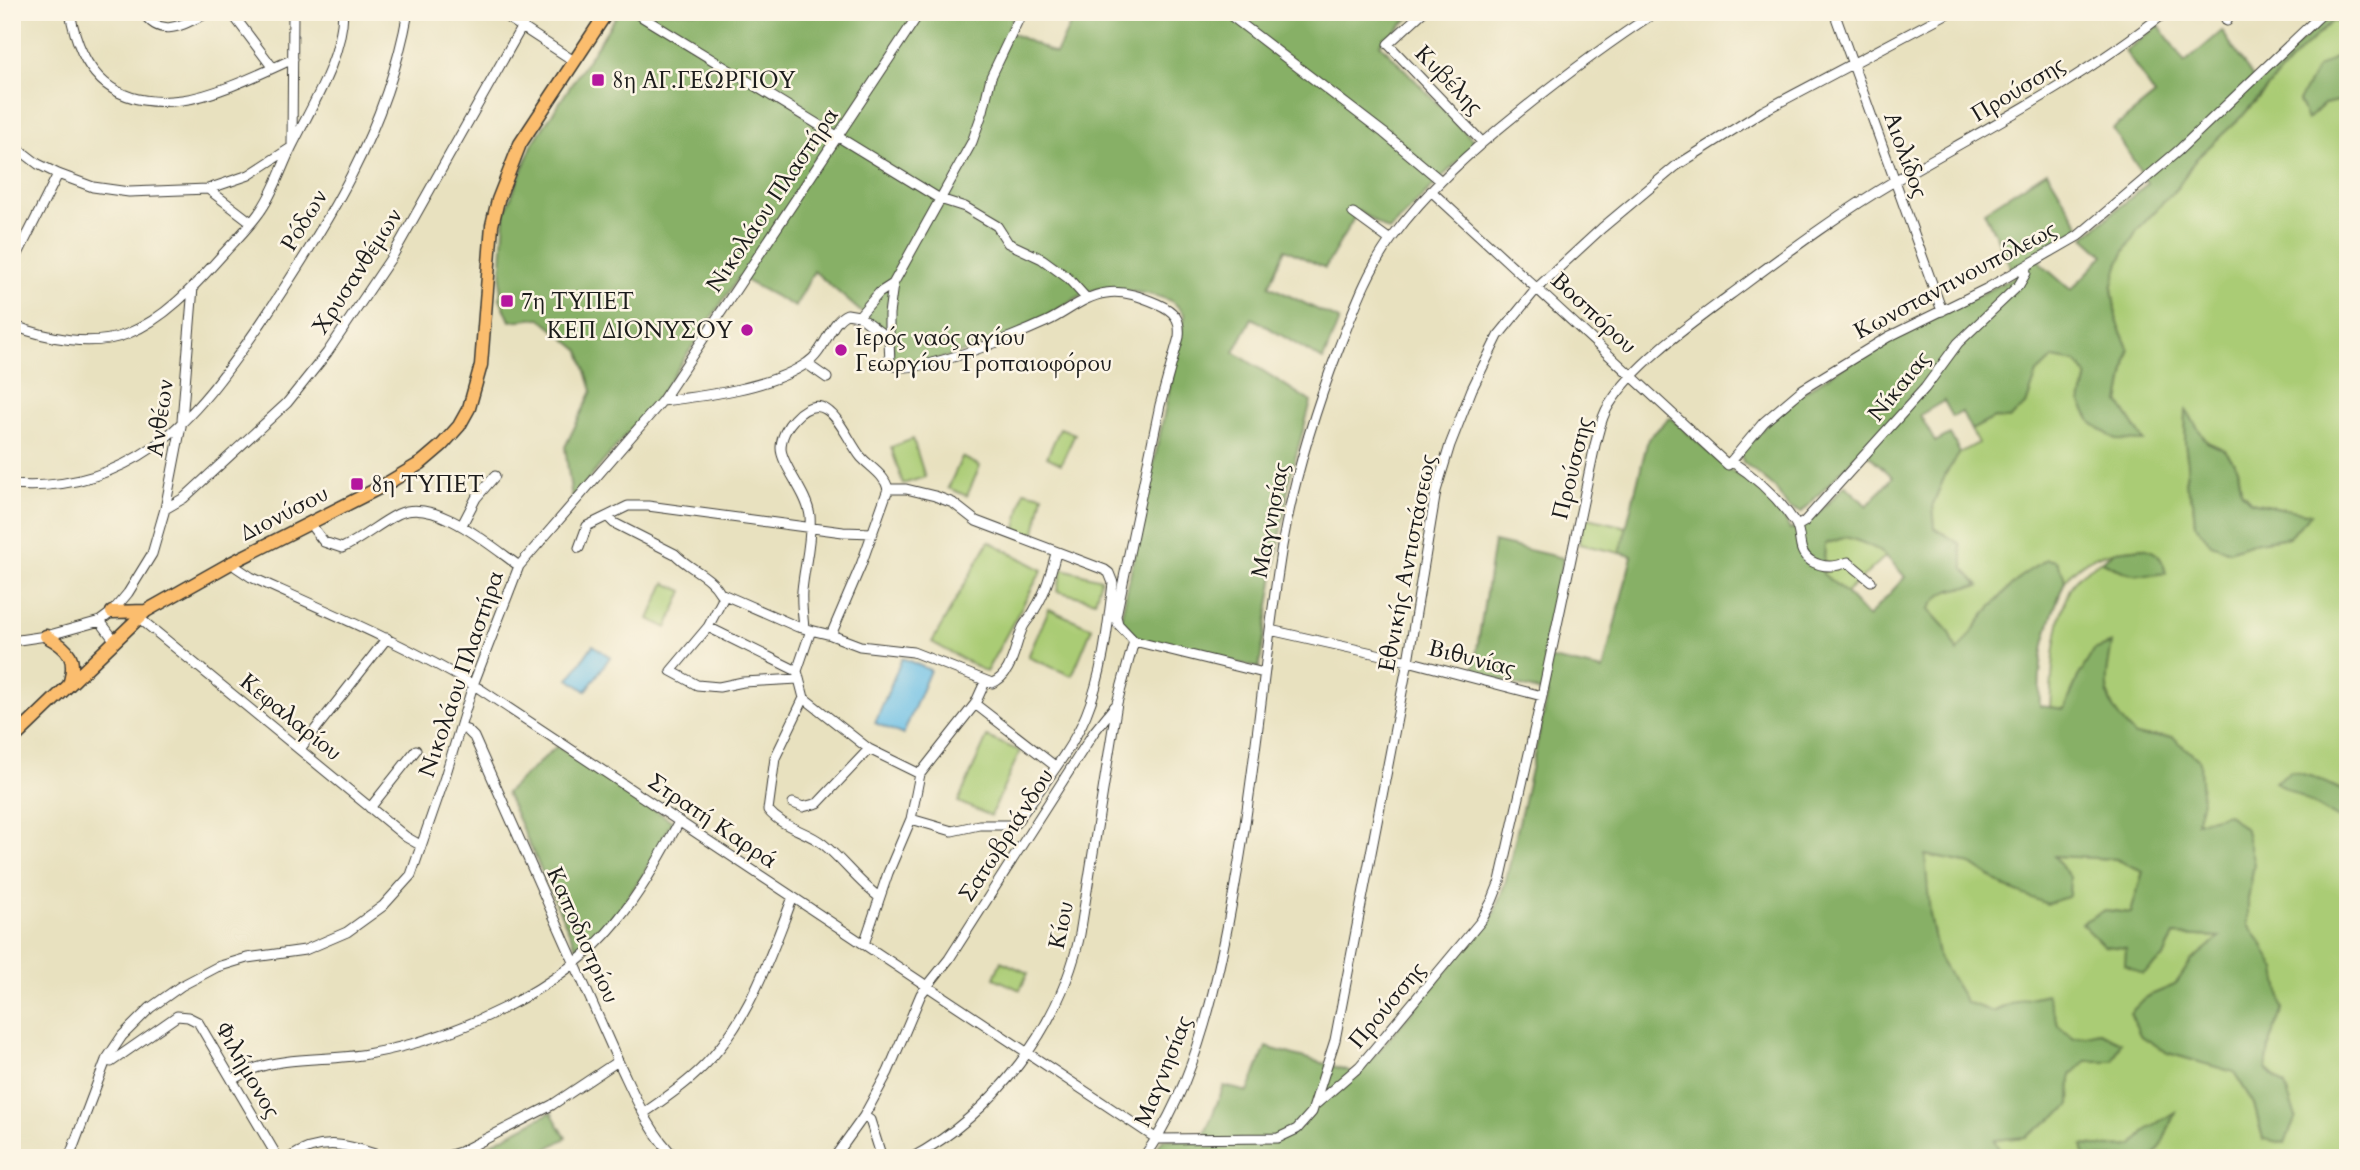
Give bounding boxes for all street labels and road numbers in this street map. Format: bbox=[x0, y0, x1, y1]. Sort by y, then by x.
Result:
street label: Κυβέλης bbox=[1408, 38, 1490, 122]
street label: Προύσσης bbox=[1965, 49, 2071, 129]
street label: Νικολάου Πλαστήρα bbox=[699, 101, 845, 298]
street label: Αιολίδος bbox=[1876, 108, 1936, 202]
street label: Ρόδων bbox=[273, 183, 335, 257]
street label: Χρυσανθέμων bbox=[305, 202, 409, 340]
street label: Κωνσταντινουπόλεως bbox=[1848, 213, 2062, 347]
street label: Βοσπόρου bbox=[1544, 265, 1644, 361]
street label: Νίκαιας bbox=[1861, 344, 1937, 428]
street label: Ανθέων bbox=[139, 377, 181, 459]
street label: Προύσσης bbox=[1544, 413, 1600, 523]
street label: Εθνικής Αντιστάσεως bbox=[1371, 451, 1443, 675]
street label: Μαγνησίας bbox=[1244, 459, 1296, 580]
street label: Διονύσου bbox=[234, 478, 334, 548]
street label: Νικολάου Πλαστήρα bbox=[411, 566, 511, 781]
street label: Βιθυνίας bbox=[1425, 632, 1519, 684]
street label: Κεφαλαρίου bbox=[233, 666, 349, 768]
street label: Σατωβριάνδου bbox=[951, 762, 1061, 908]
street label: Στρατή Καρρά bbox=[642, 766, 784, 876]
street label: Καποδιστρίου bbox=[539, 862, 627, 1008]
street label: Κίου bbox=[1041, 898, 1081, 952]
street label: Προύσσης bbox=[1341, 955, 1433, 1055]
street label: Μαγνησίας bbox=[1127, 1011, 1199, 1131]
street label: Φιλήμονος bbox=[208, 1016, 288, 1124]

